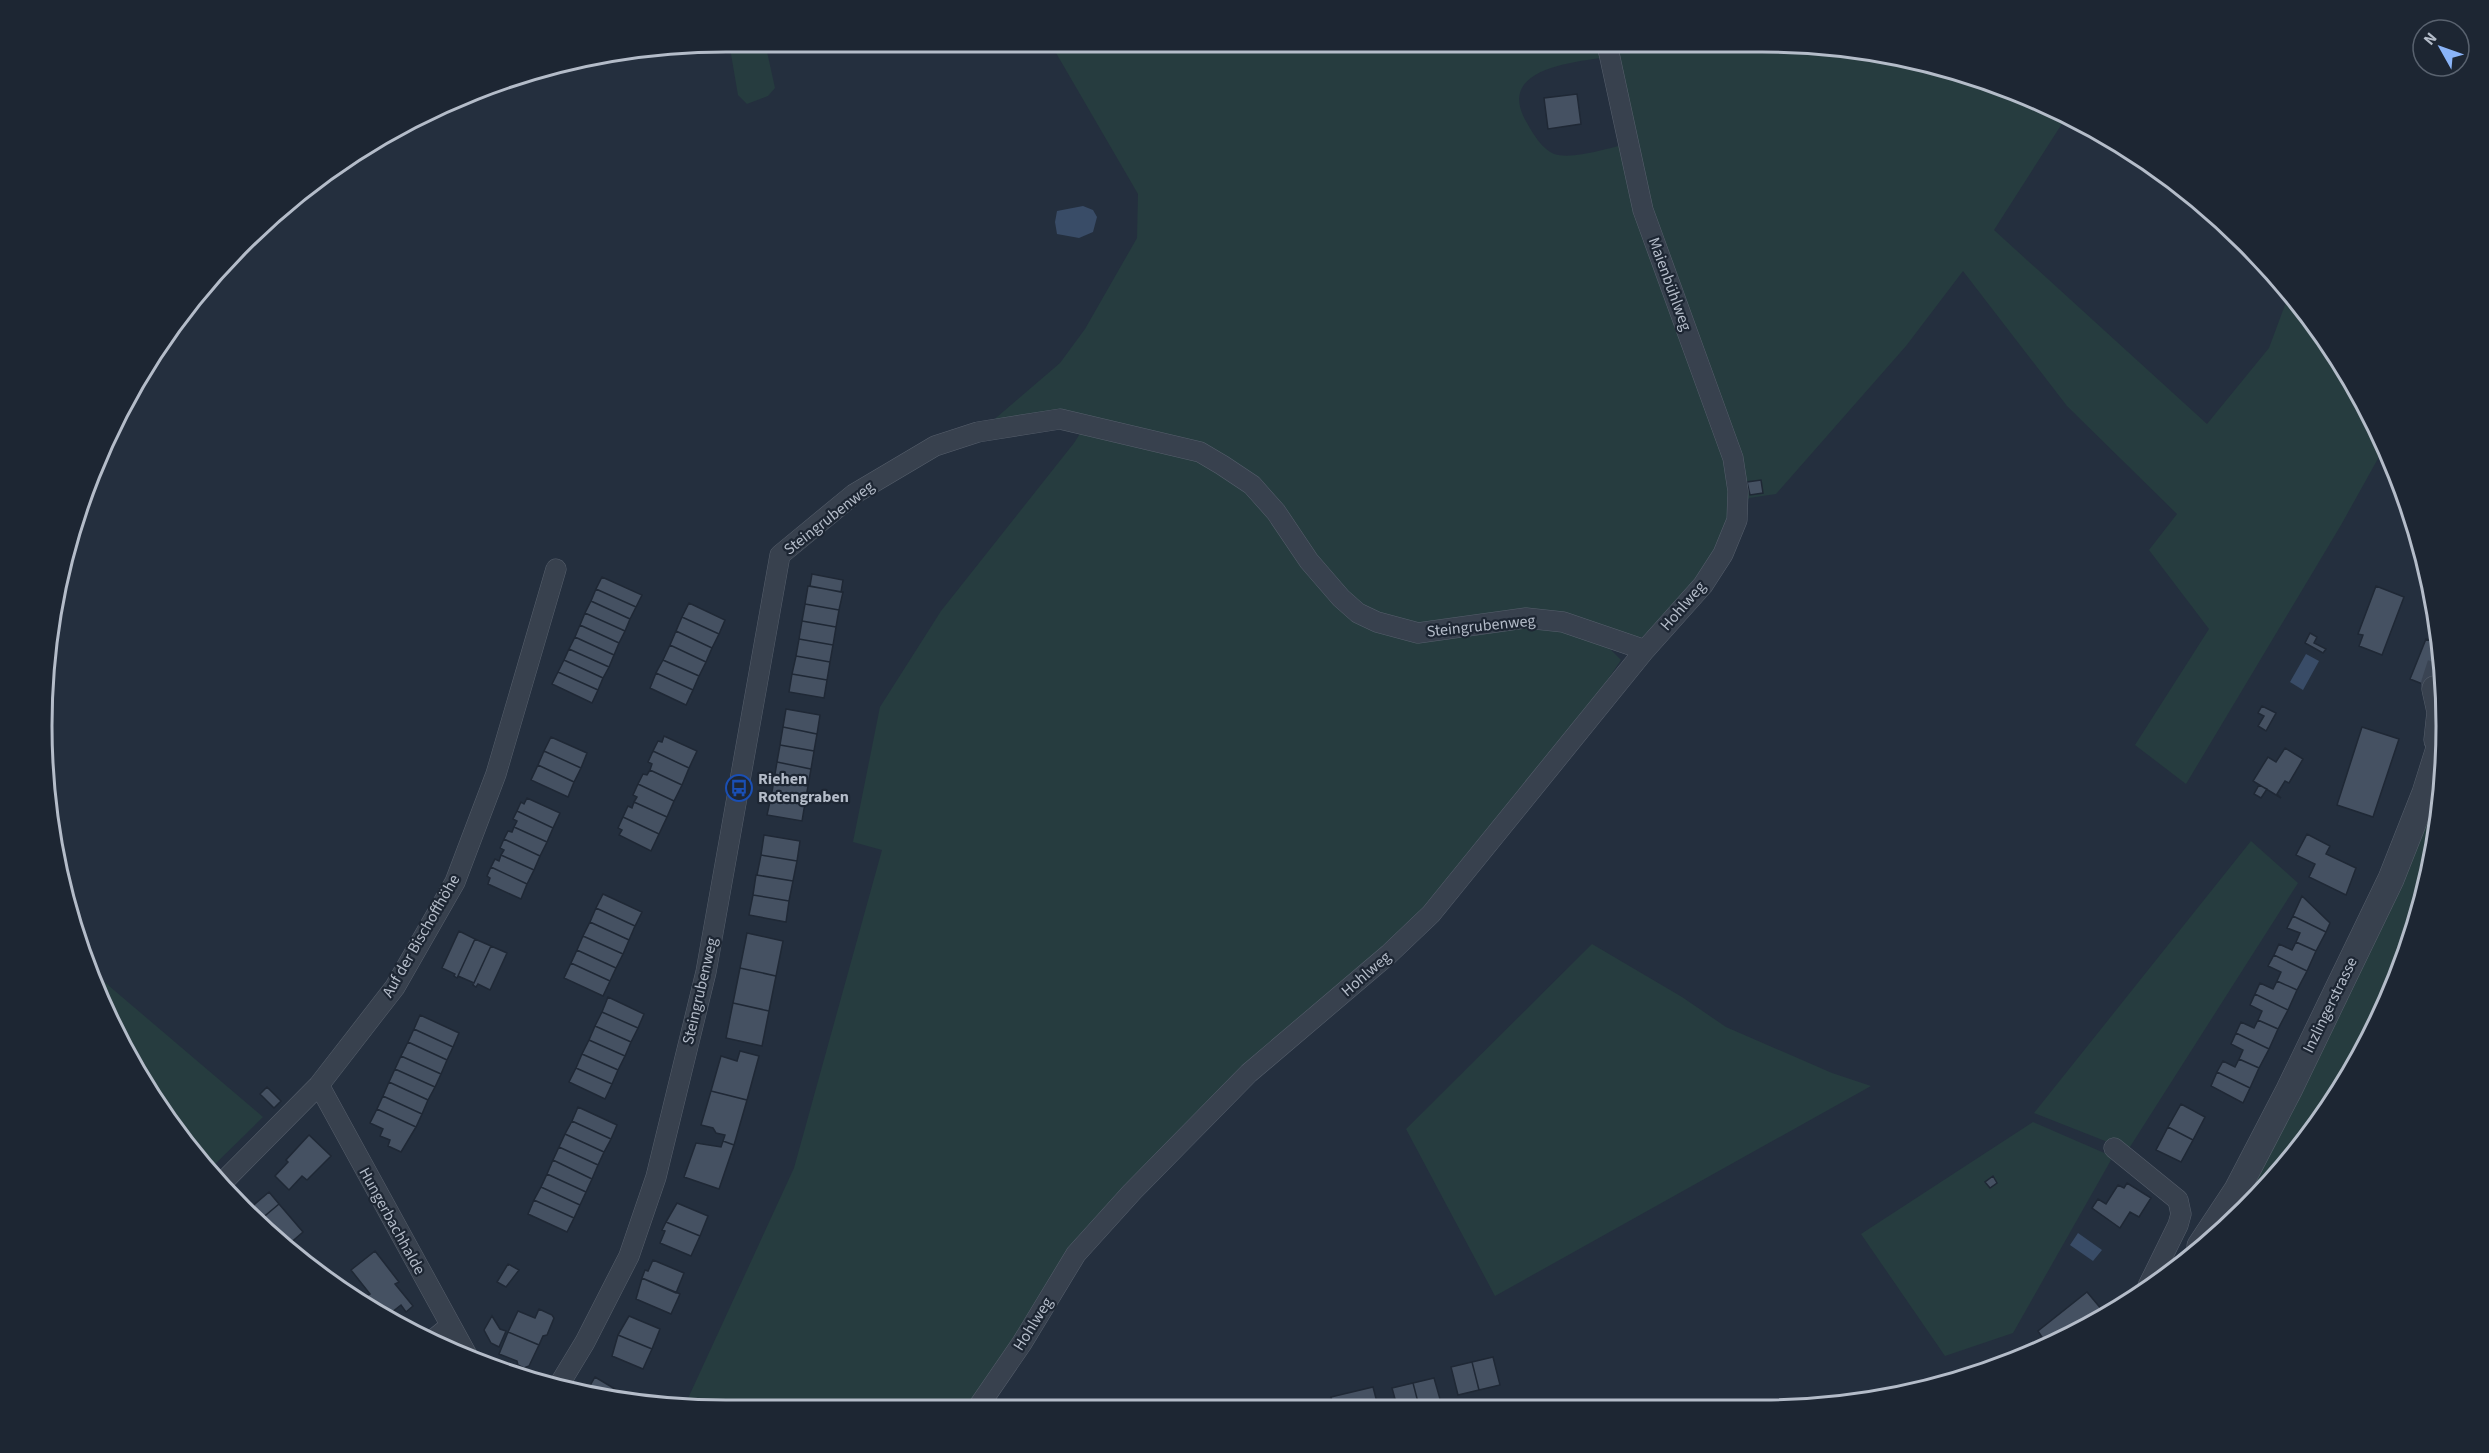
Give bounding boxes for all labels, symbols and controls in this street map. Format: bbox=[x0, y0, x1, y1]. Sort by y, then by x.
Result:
north arrow bbox=[2411, 18, 2471, 78]
text: N bbox=[2418, 28, 2442, 50]
street label: Maienbühlweg bbox=[1643, 234, 1697, 334]
street label: Steingrubenweg bbox=[779, 476, 879, 560]
street label: Hohlweg bbox=[1655, 576, 1711, 636]
street label: Steingrubenweg bbox=[1426, 609, 1536, 643]
place label: Riehen Rotengraben bbox=[758, 768, 849, 808]
bus stop icon: Riehen Rotengraben bbox=[724, 773, 754, 803]
street label: Auf der Bischoffhöhe bbox=[377, 870, 465, 1002]
street label: Steingrubenweg bbox=[677, 935, 723, 1047]
street label: Hohlweg bbox=[1336, 946, 1396, 1002]
street label: Inzlingerstrasse bbox=[2297, 953, 2363, 1057]
street label: Hungerbachhalde bbox=[353, 1163, 431, 1279]
street label: Hohlweg bbox=[1008, 1293, 1058, 1355]

